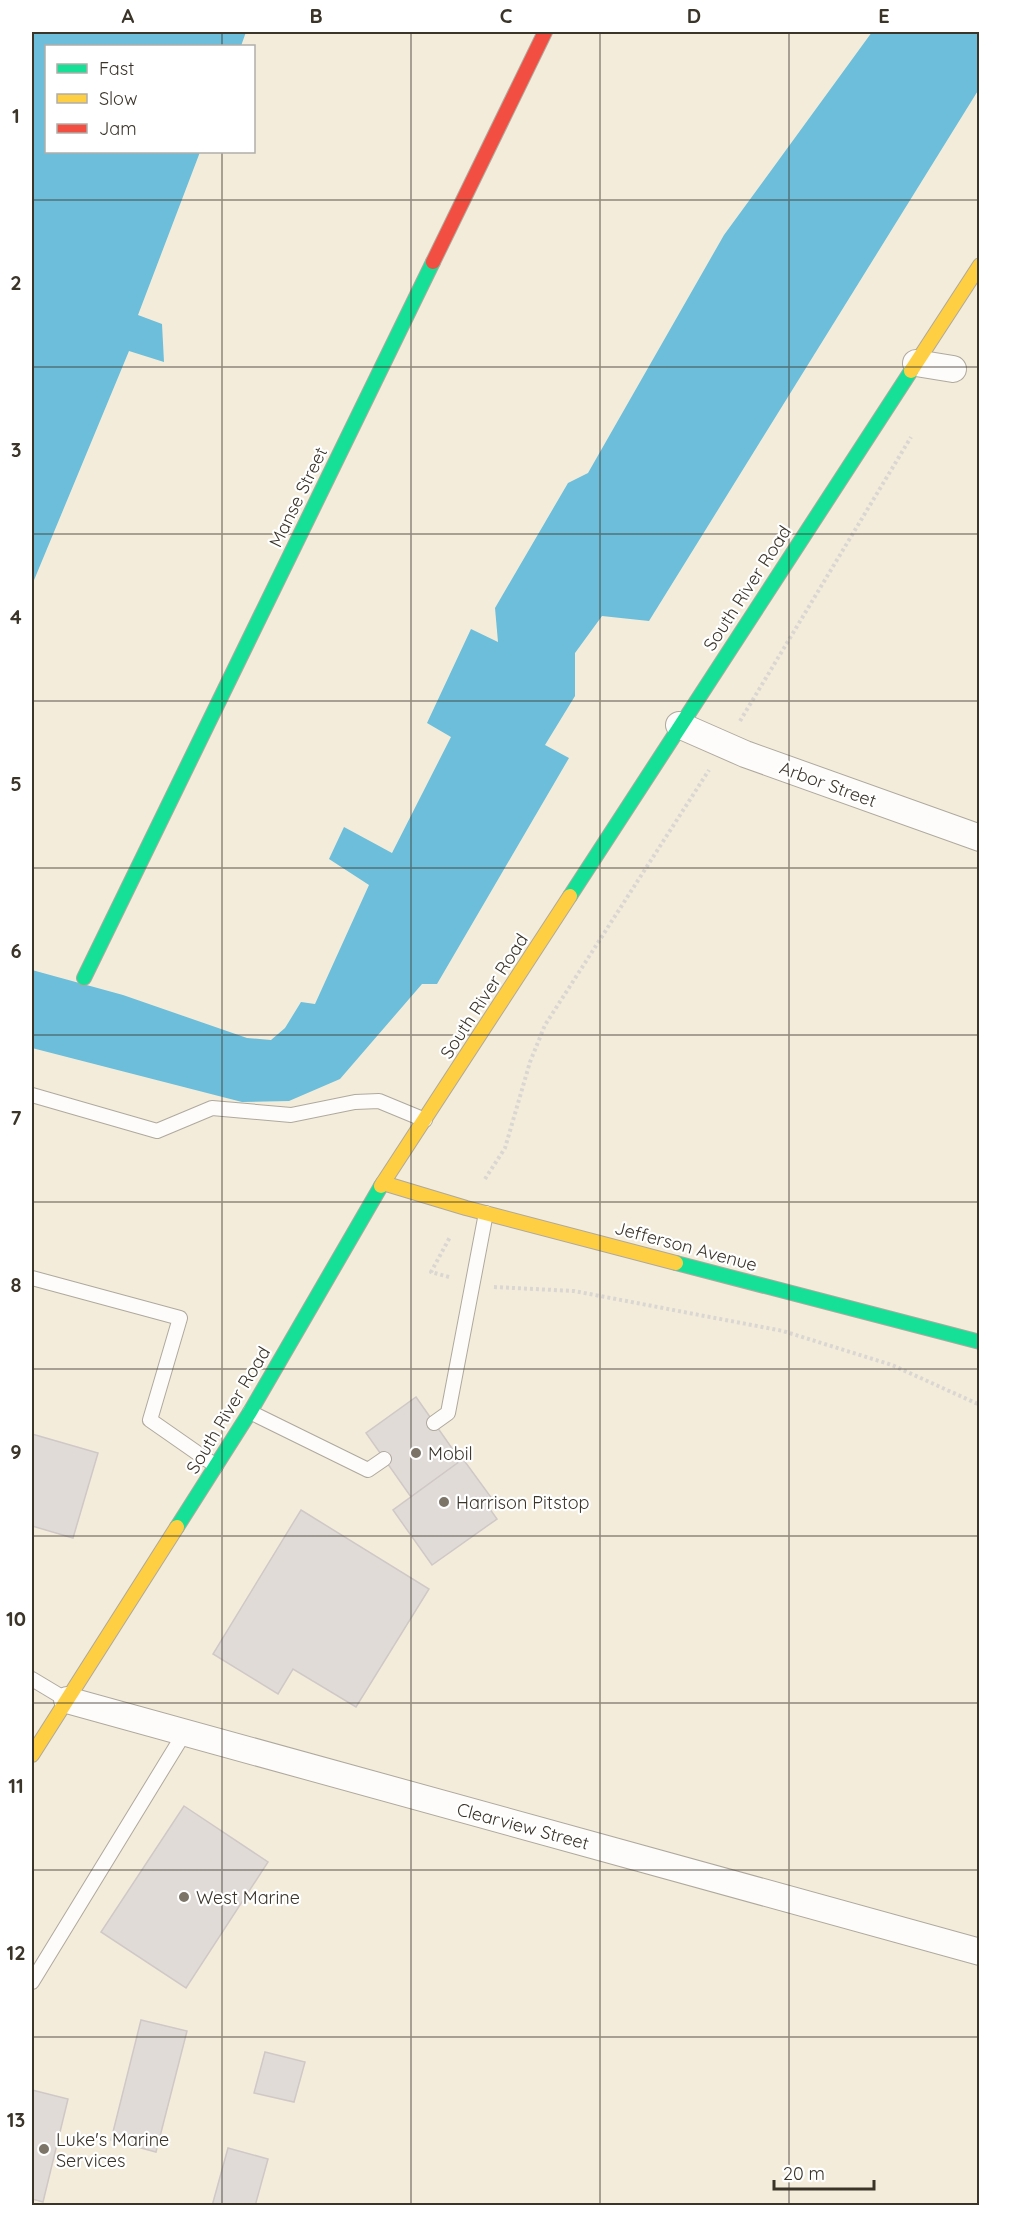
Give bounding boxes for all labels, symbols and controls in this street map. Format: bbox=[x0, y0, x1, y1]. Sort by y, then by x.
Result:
text: A bbox=[122, 3, 135, 28]
text: B bbox=[309, 3, 323, 28]
text: C bbox=[500, 3, 513, 28]
text: D bbox=[687, 3, 701, 28]
text: E bbox=[878, 3, 890, 28]
legend bbox=[45, 45, 255, 153]
text: Fast bbox=[99, 57, 134, 80]
text: Slow bbox=[99, 87, 137, 110]
text: 1 bbox=[12, 103, 20, 128]
text: Jam bbox=[99, 117, 137, 140]
text: 2 bbox=[10, 270, 22, 295]
text: 3 bbox=[11, 437, 21, 462]
street label: Manse Street bbox=[264, 443, 332, 551]
street label: South River Road bbox=[698, 521, 796, 655]
text: 4 bbox=[10, 604, 22, 629]
street label: Arbor Street bbox=[776, 756, 880, 812]
text: 5 bbox=[10, 771, 22, 796]
street label: South River Road bbox=[435, 929, 533, 1063]
text: 6 bbox=[10, 938, 22, 963]
text: 7 bbox=[11, 1105, 22, 1130]
street label: Jefferson Avenue bbox=[612, 1216, 760, 1276]
text: 8 bbox=[11, 1272, 22, 1297]
street label: South River Road bbox=[181, 1342, 275, 1478]
text: 9 bbox=[10, 1439, 22, 1464]
place label: Mobil bbox=[428, 1442, 473, 1465]
marker: Mobil bbox=[409, 1446, 423, 1460]
place label: Harrison Pitstop bbox=[456, 1491, 590, 1514]
marker: Harrison Pitstop bbox=[437, 1495, 451, 1509]
text: 10 bbox=[6, 1606, 26, 1631]
text: 11 bbox=[8, 1773, 24, 1798]
street label: Clearview Street bbox=[454, 1797, 592, 1855]
place label: West Marine bbox=[196, 1886, 300, 1909]
marker: West Marine bbox=[177, 1890, 191, 1904]
text: 12 bbox=[6, 1940, 26, 1965]
text: 13 bbox=[7, 2107, 25, 2132]
place label: Luke's Marine Services bbox=[56, 2128, 169, 2172]
marker: Luke's Marine Services bbox=[37, 2142, 51, 2156]
scale bar bbox=[774, 2153, 874, 2191]
text: 20 m bbox=[783, 2162, 825, 2185]

